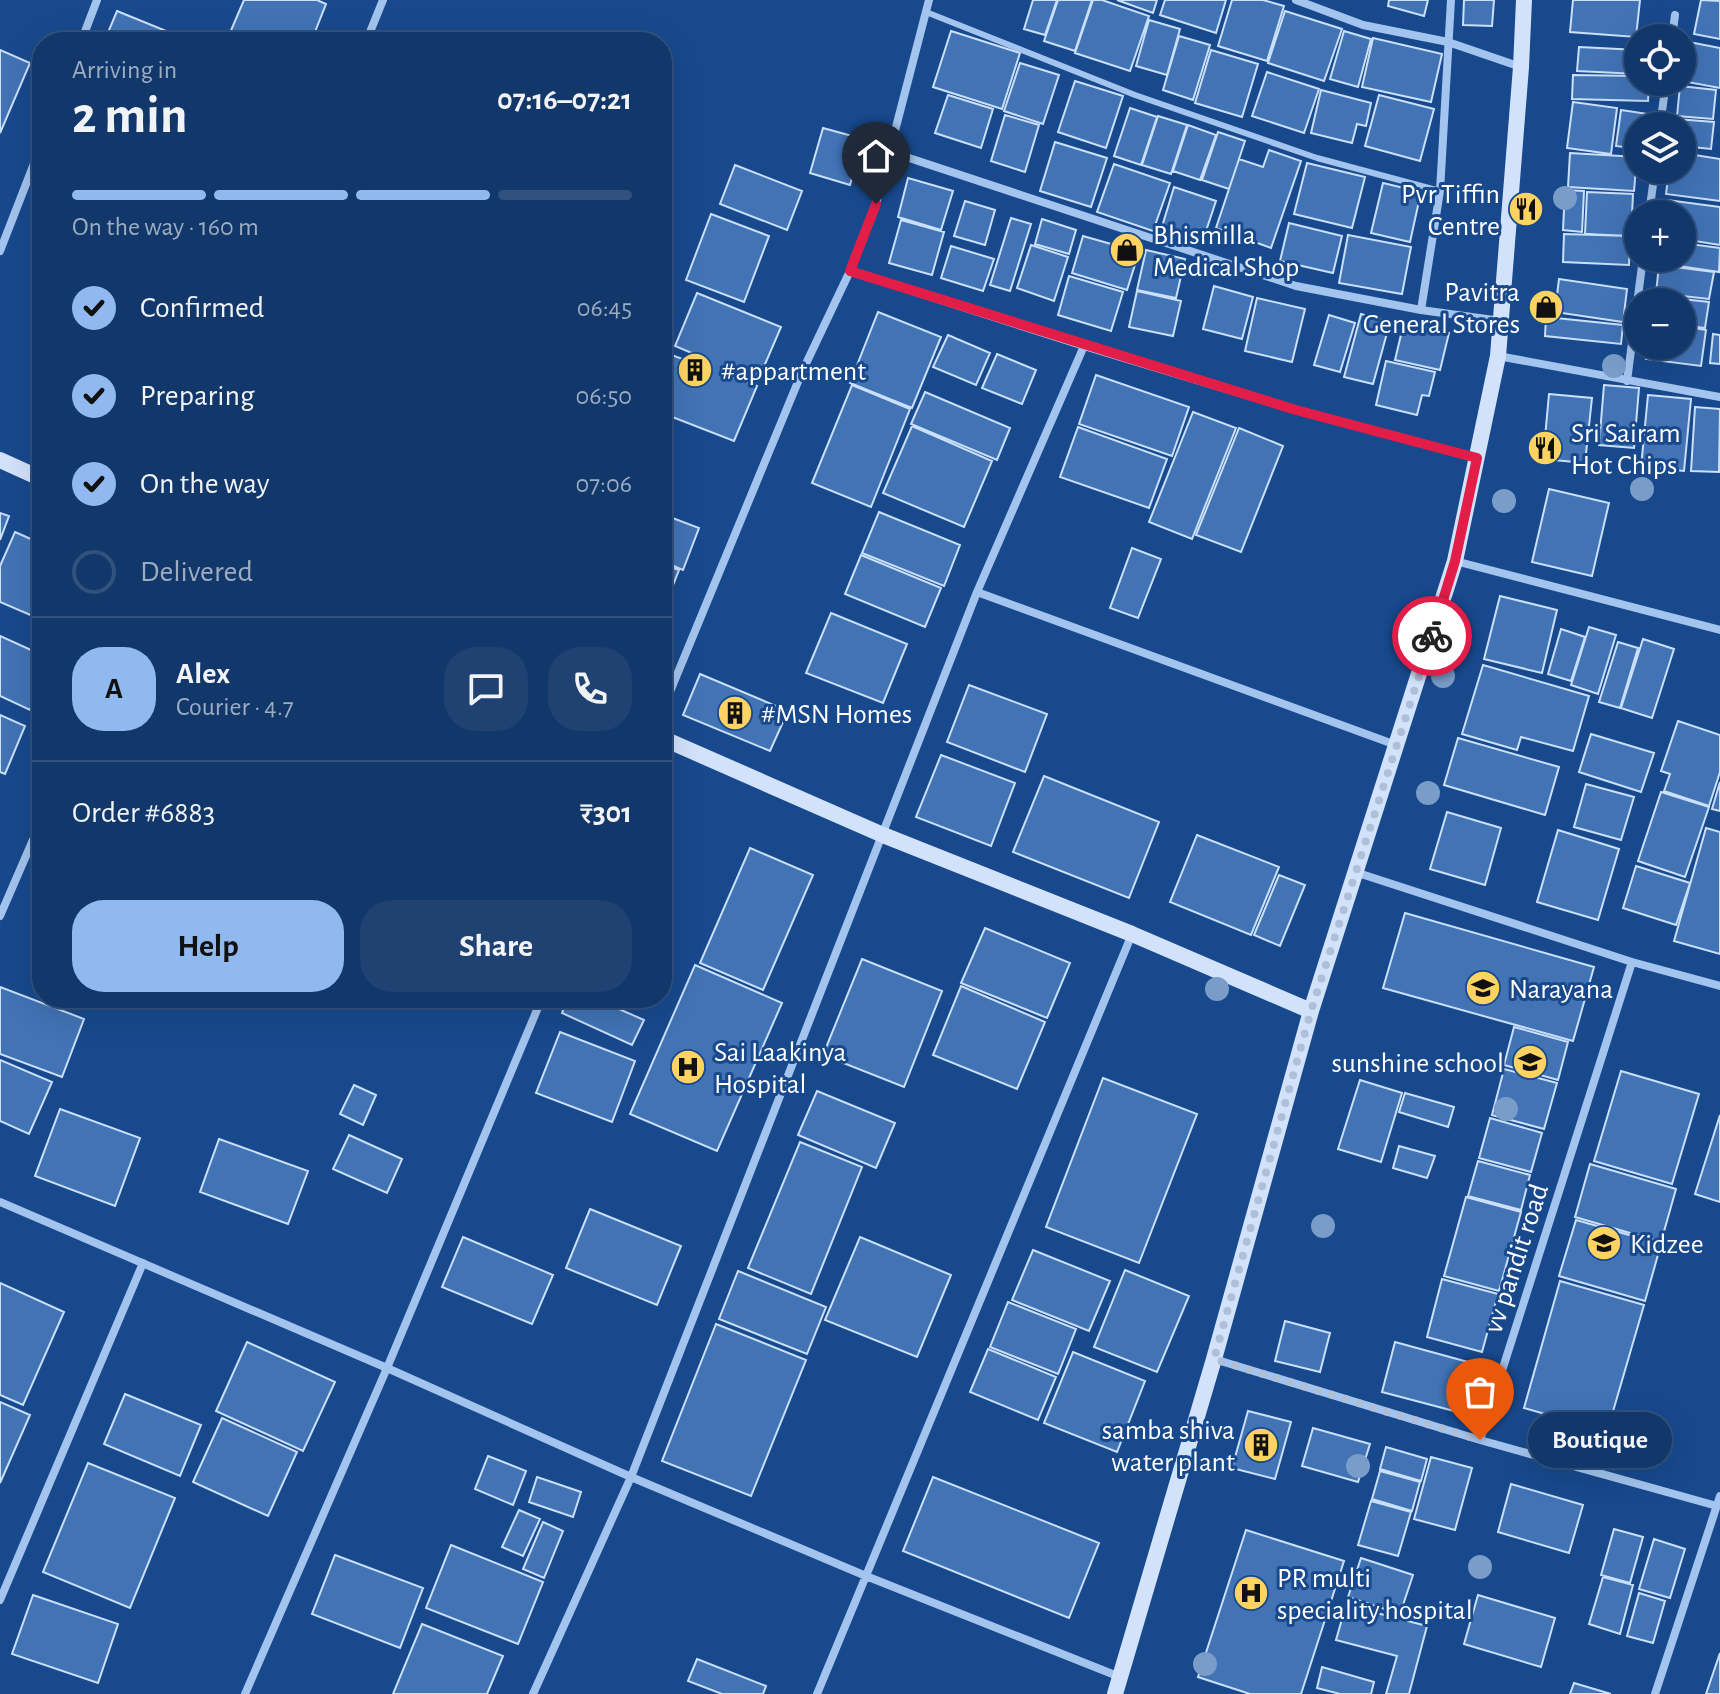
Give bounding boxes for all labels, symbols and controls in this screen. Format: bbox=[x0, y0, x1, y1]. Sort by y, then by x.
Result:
map controls bbox=[1624, 24, 1696, 360]
button: locate bbox=[1624, 24, 1696, 96]
text: Arriving in bbox=[72, 57, 177, 83]
text: 07:16–07:21 bbox=[497, 85, 632, 115]
text: 2 min bbox=[72, 90, 187, 142]
button: layers bbox=[1624, 112, 1696, 184]
pin bbox=[842, 122, 910, 204]
icon: home bbox=[854, 134, 898, 178]
place label: Pvr Tiffin Centre bbox=[1401, 181, 1500, 241]
restaurant icon: Pvr Tiffin Centre bbox=[1507, 190, 1545, 228]
button: + bbox=[1624, 200, 1696, 272]
text: On the way · 160 m bbox=[72, 214, 259, 240]
place label: Bhismilla Medical Shop bbox=[1153, 222, 1299, 282]
shop icon: Bhismilla Medical Shop bbox=[1108, 231, 1146, 269]
place label: Pavitra General Stores bbox=[1363, 279, 1520, 339]
icon: check bbox=[72, 286, 116, 330]
shop icon: Pavitra General Stores bbox=[1527, 288, 1565, 326]
button: − bbox=[1624, 288, 1696, 360]
text: Confirmed bbox=[140, 293, 264, 323]
text: 06:45 bbox=[577, 295, 632, 321]
building icon: #appartment bbox=[676, 351, 714, 389]
place label: #appartment bbox=[721, 358, 866, 386]
icon: check bbox=[72, 374, 116, 418]
text: Preparing bbox=[140, 381, 255, 411]
text: 06:50 bbox=[576, 383, 632, 409]
place label: Sri Sairam Hot Chips bbox=[1571, 420, 1681, 480]
restaurant icon: Sri Sairam Hot Chips bbox=[1526, 429, 1564, 467]
icon: check bbox=[72, 462, 116, 506]
text: On the way bbox=[140, 469, 269, 499]
text: 07:06 bbox=[576, 471, 632, 497]
text: Delivered bbox=[140, 557, 253, 587]
courier bbox=[1392, 596, 1472, 676]
icon: bike bbox=[1410, 614, 1454, 658]
button: chat bbox=[444, 647, 528, 731]
button: phone bbox=[548, 647, 632, 731]
text: Alex bbox=[176, 659, 230, 689]
text: A bbox=[105, 674, 123, 704]
text: Courier · 4.7 bbox=[176, 694, 294, 720]
building icon: #MSN Homes bbox=[716, 694, 754, 732]
place label: #MSN Homes bbox=[761, 701, 912, 729]
text: Order #6883 bbox=[72, 798, 215, 828]
text: ₹301 bbox=[580, 798, 632, 828]
button: Help bbox=[72, 900, 344, 992]
button: Share bbox=[360, 900, 632, 992]
school or university icon: Narayana bbox=[1464, 969, 1502, 1007]
place label: Narayana bbox=[1509, 976, 1613, 1004]
place label: Sai Laakinya Hospital bbox=[714, 1039, 846, 1099]
school or university icon: sunshine school bbox=[1511, 1043, 1549, 1081]
hospital icon: Sai Laakinya Hospital bbox=[669, 1048, 707, 1086]
place label: sunshine school bbox=[1331, 1050, 1504, 1078]
street label: vv pandit road bbox=[1480, 1181, 1554, 1337]
school or university icon: Kidzee bbox=[1585, 1224, 1623, 1262]
place label: Kidzee bbox=[1630, 1231, 1704, 1259]
pin bbox=[1446, 1358, 1514, 1440]
icon: bag bbox=[1458, 1370, 1502, 1414]
callout: Boutique bbox=[1528, 1412, 1672, 1468]
place label: samba shiva water plant bbox=[1102, 1417, 1235, 1477]
building icon: samba shiva water plant bbox=[1242, 1426, 1280, 1464]
text: Boutique bbox=[1552, 1427, 1648, 1453]
place label: PR multi speciality hospital bbox=[1277, 1565, 1473, 1625]
hospital icon: PR multi speciality hospital bbox=[1232, 1574, 1270, 1612]

